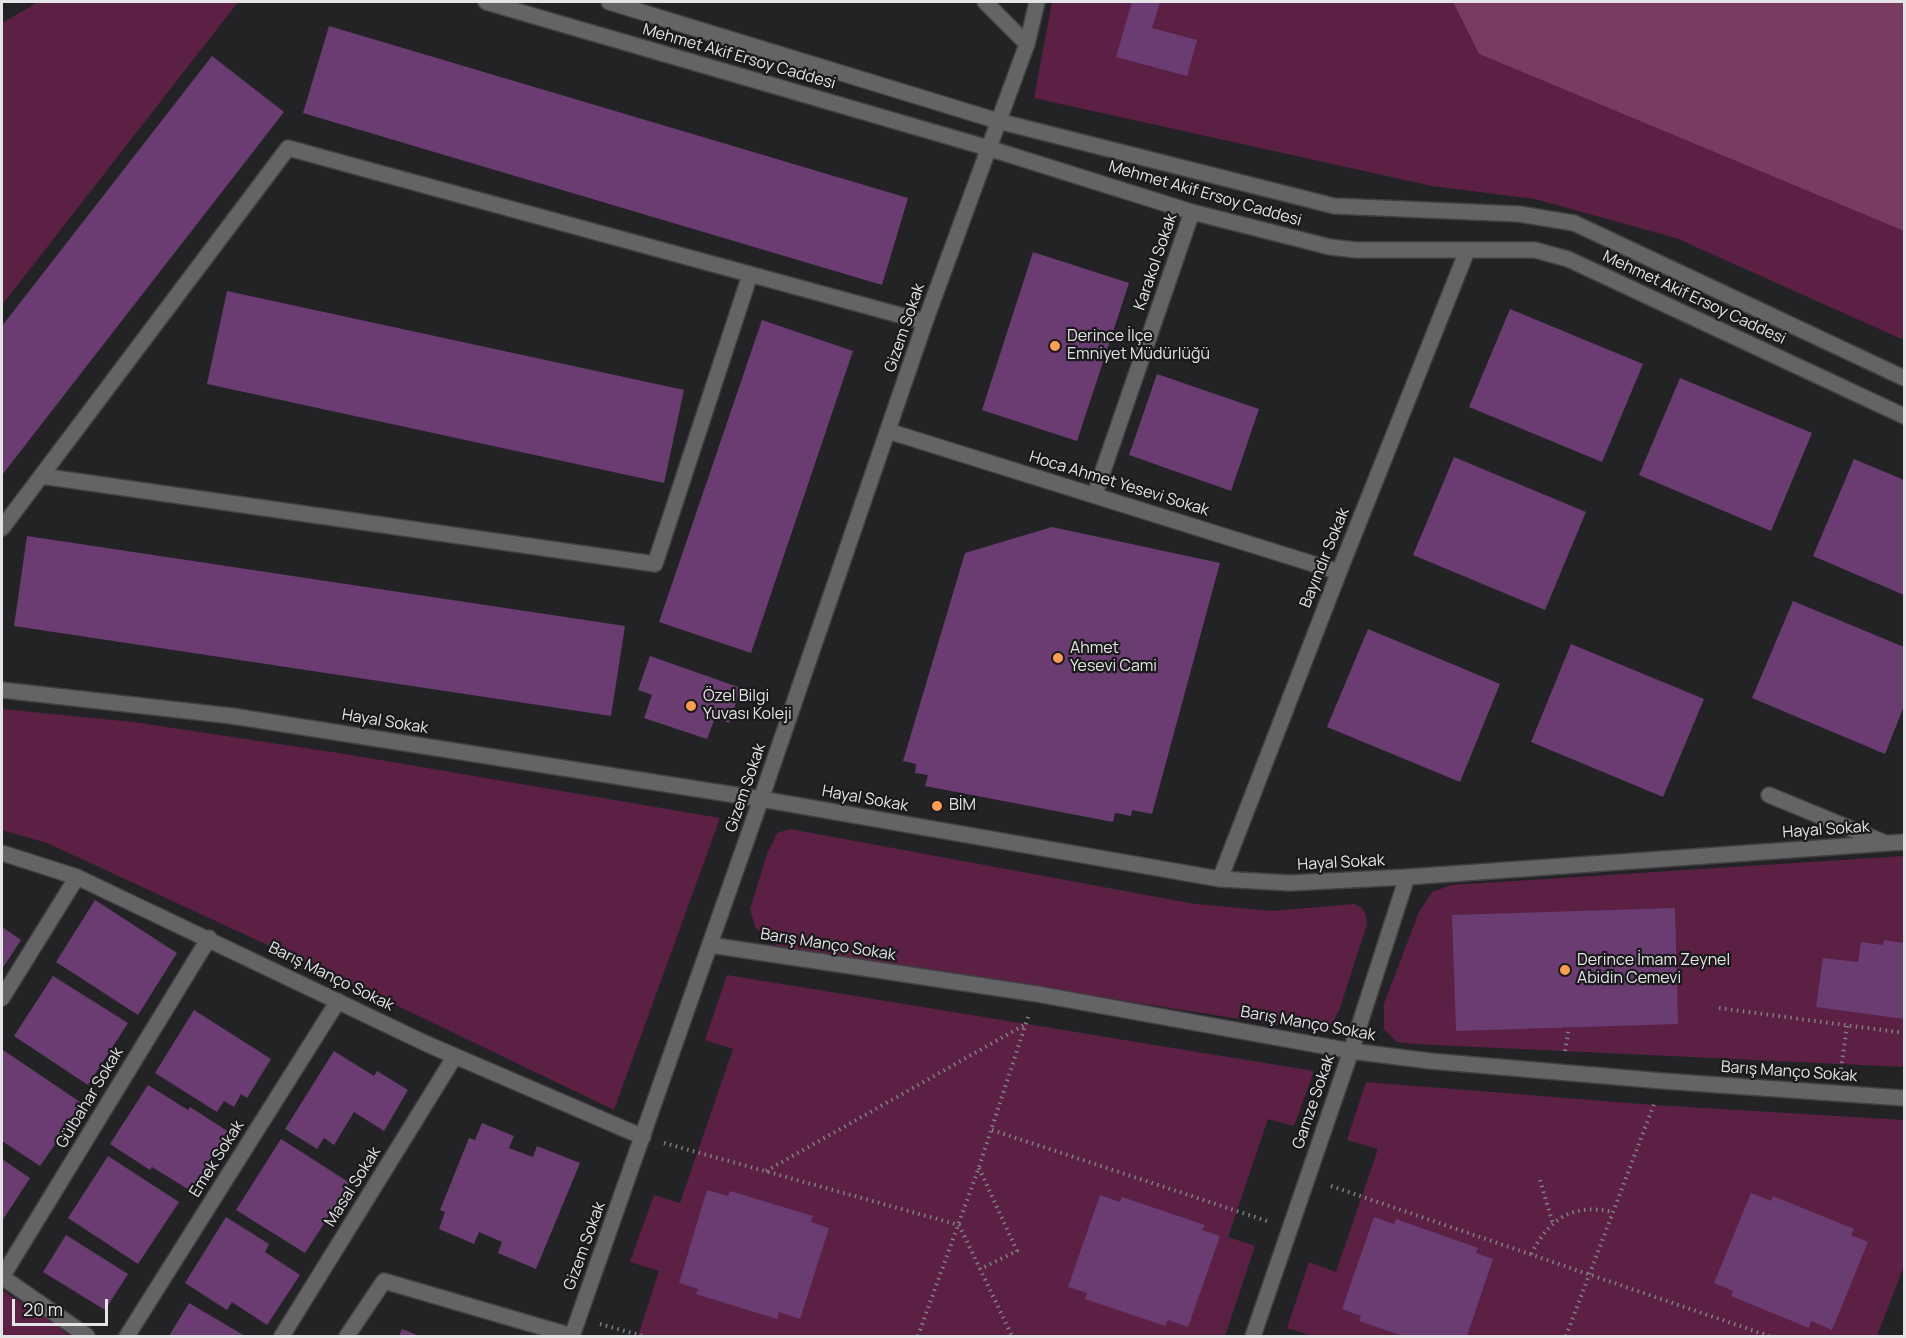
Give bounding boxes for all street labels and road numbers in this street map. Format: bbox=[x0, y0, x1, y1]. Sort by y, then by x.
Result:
street label: Mehmet Akif Ersoy Caddesi bbox=[640, 20, 838, 94]
street label: Mehmet Akif Ersoy Caddesi bbox=[1106, 157, 1304, 231]
street label: Karakol Sokak bbox=[1130, 211, 1182, 313]
street label: Mehmet Akif Ersoy Caddesi bbox=[1599, 247, 1789, 349]
street label: Gizem Sokak bbox=[881, 281, 929, 375]
street label: Hoca Ahmet Yesevi Sokak bbox=[1027, 447, 1211, 521]
street label: Bayındır Sokak bbox=[1296, 505, 1354, 611]
street label: Hayal Sokak bbox=[340, 706, 430, 738]
street label: Gizem Sokak bbox=[722, 741, 770, 835]
street label: Hayal Sokak bbox=[820, 782, 910, 816]
street label: Hayal Sokak bbox=[1782, 817, 1870, 843]
street label: Hayal Sokak bbox=[1297, 851, 1385, 875]
street label: Barış Manço Sokak bbox=[759, 925, 897, 965]
street label: Barış Manço Sokak bbox=[265, 938, 397, 1016]
street label: Barış Manço Sokak bbox=[1239, 1003, 1377, 1045]
street label: Gülbahar Sokak bbox=[52, 1044, 128, 1152]
street label: Gamze Sokak bbox=[1289, 1052, 1339, 1152]
street label: Barış Manço Sokak bbox=[1720, 1058, 1858, 1086]
street label: Emek Sokak bbox=[186, 1117, 248, 1201]
street label: Masal Sokak bbox=[321, 1143, 385, 1231]
street label: Gizem Sokak bbox=[560, 1199, 610, 1293]

